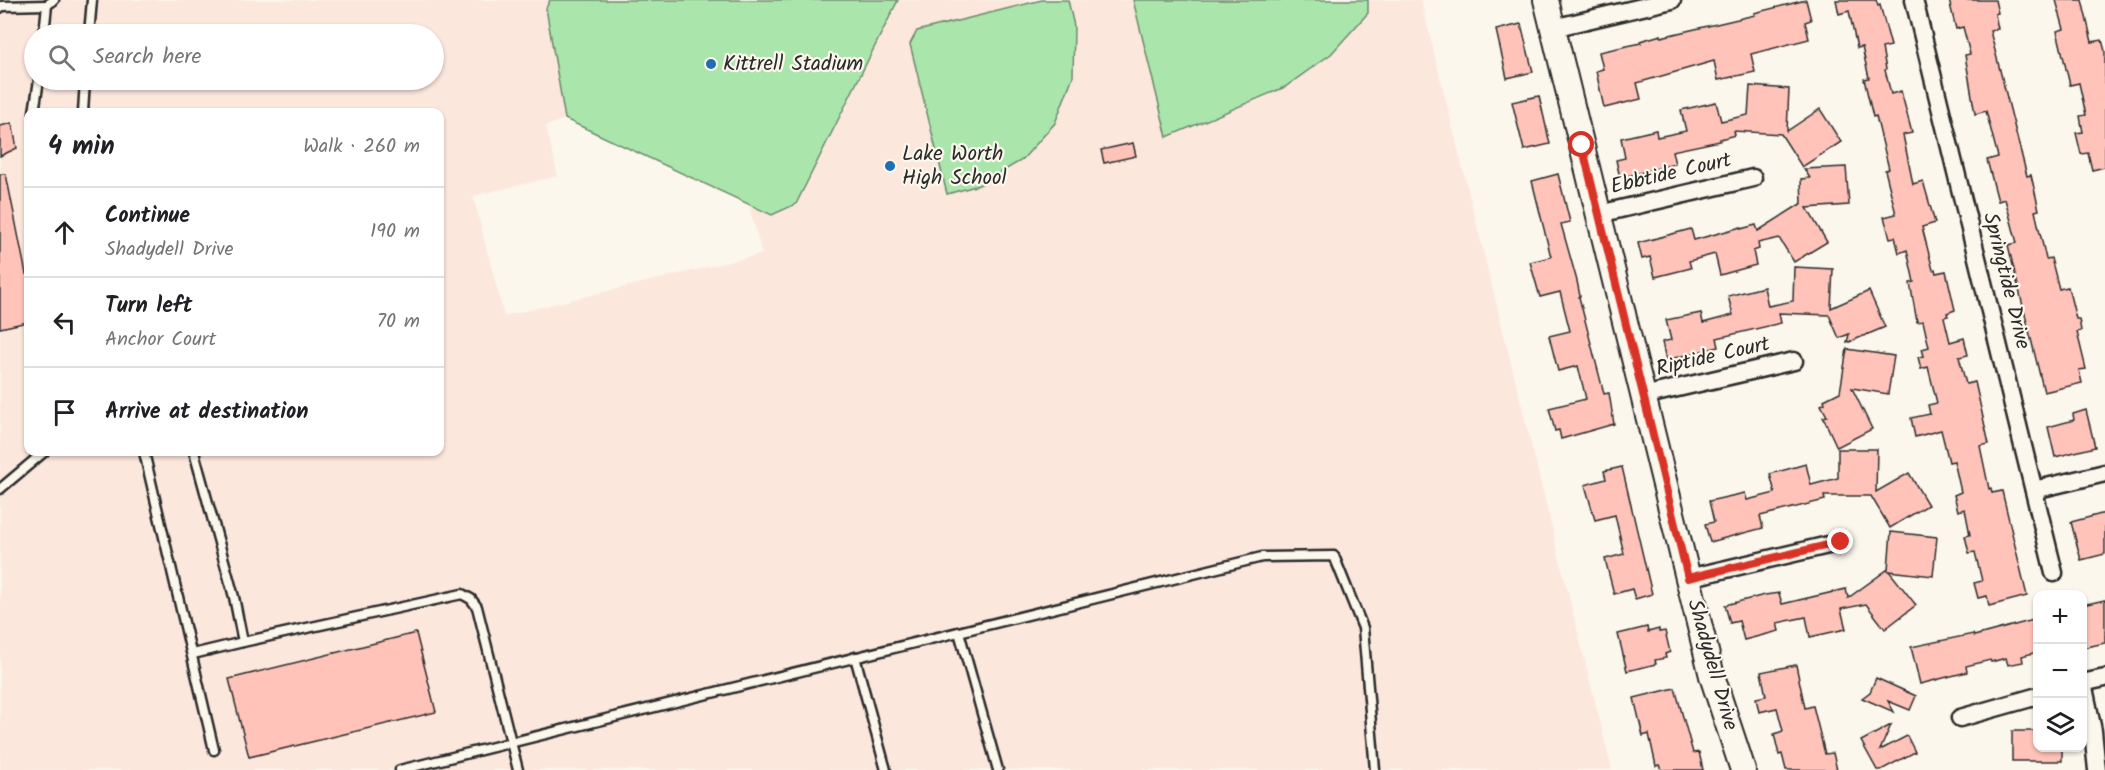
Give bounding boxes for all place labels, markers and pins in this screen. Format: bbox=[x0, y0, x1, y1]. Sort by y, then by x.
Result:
place label: Kittrell Stadium bbox=[723, 48, 863, 81]
marker: Kittrell Stadium bbox=[704, 57, 718, 71]
place label: Lake Worth High School bbox=[902, 138, 1007, 195]
marker: Lake Worth High School bbox=[883, 159, 897, 173]

